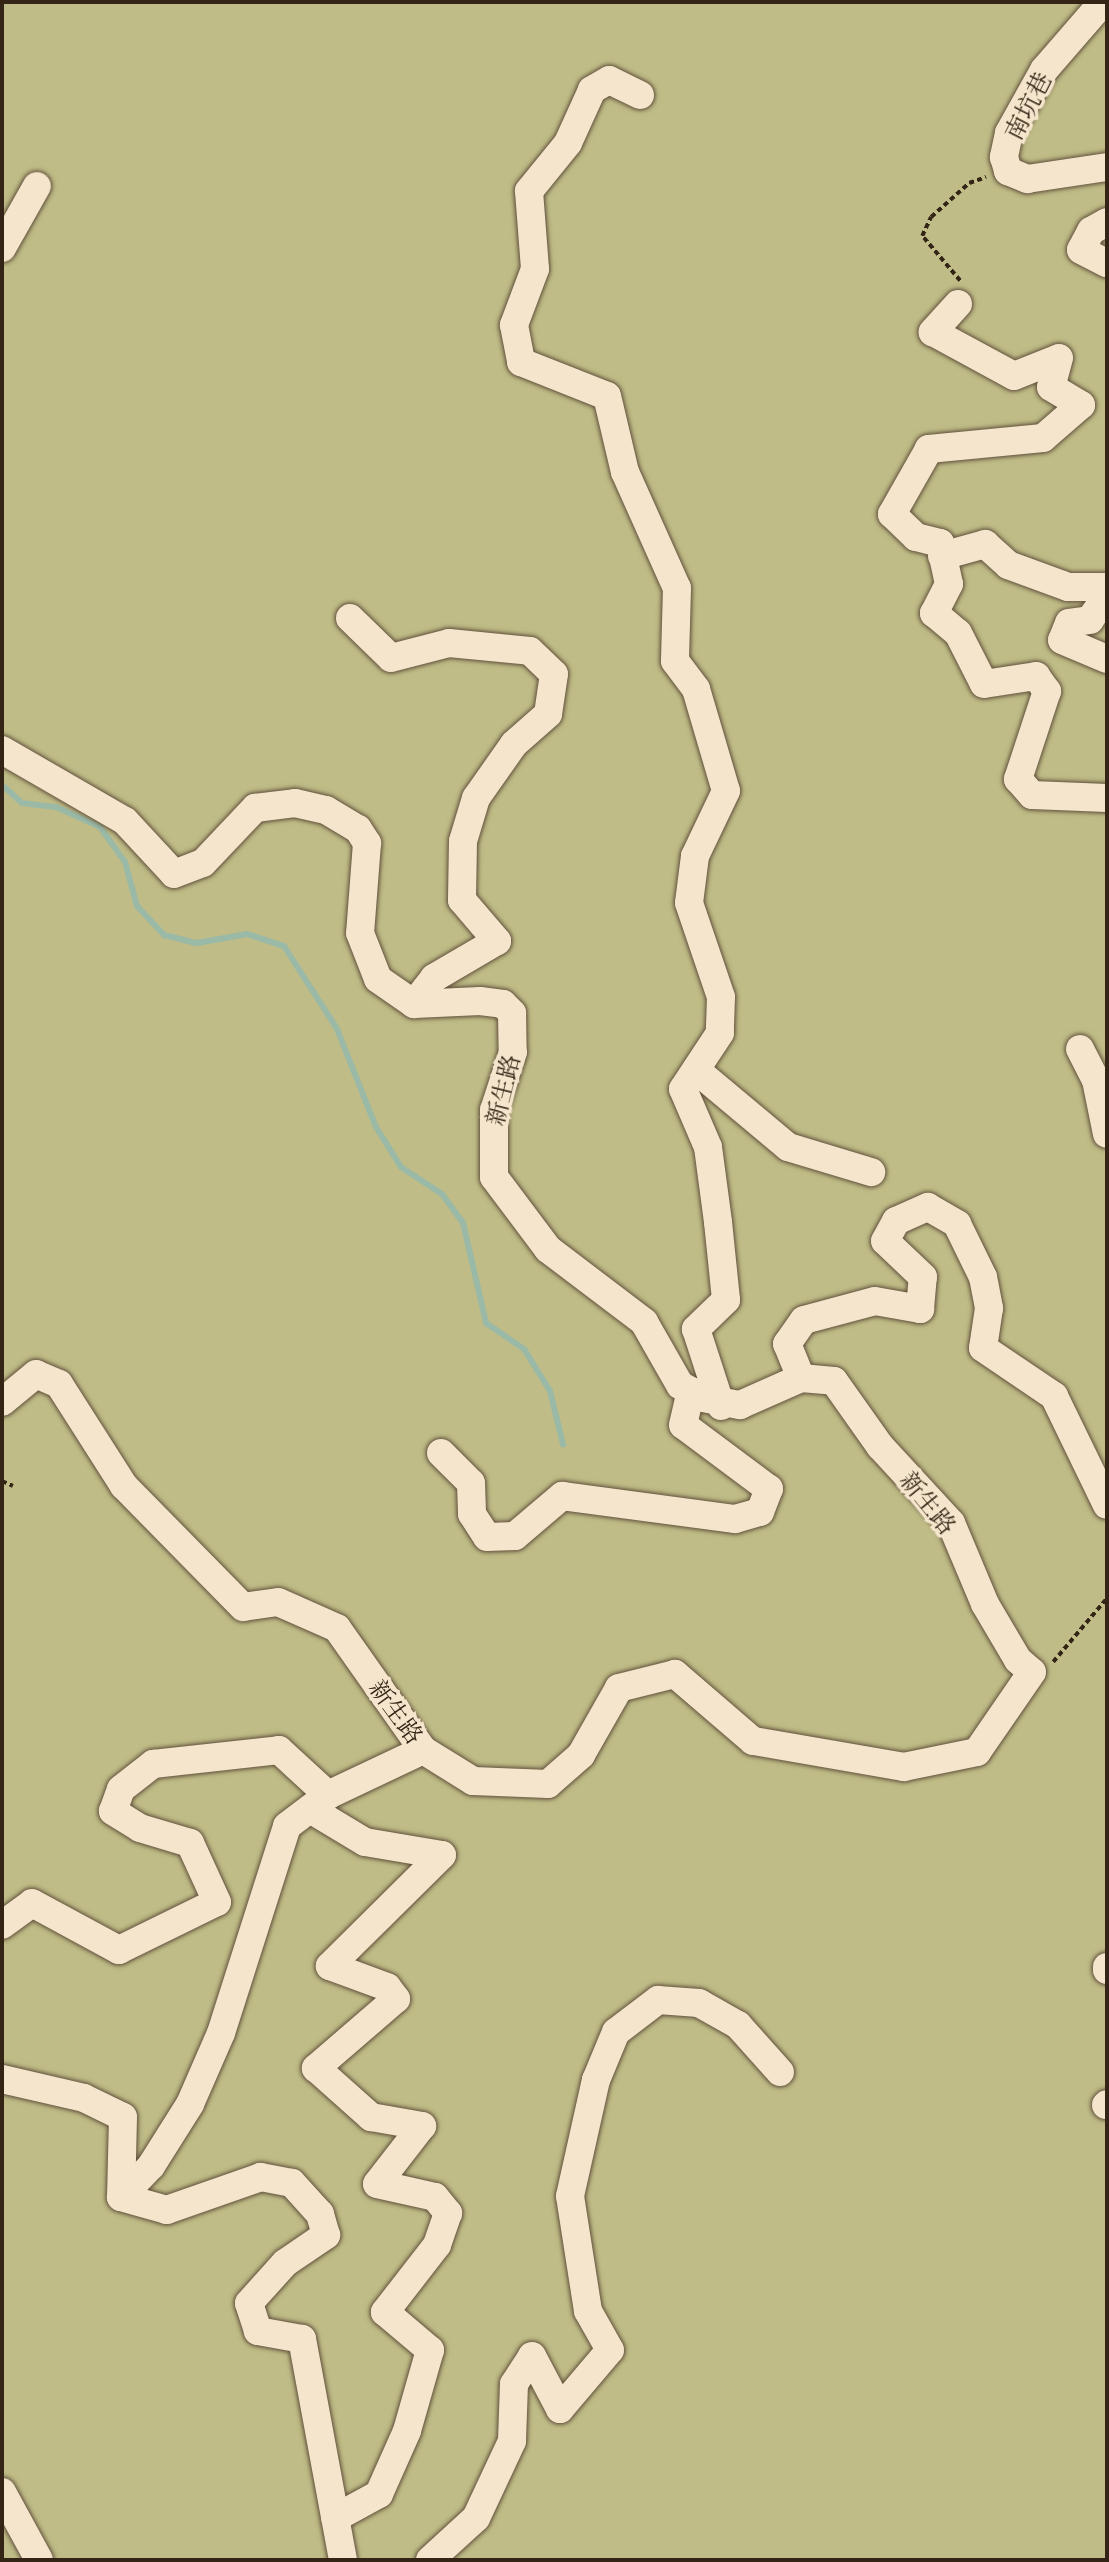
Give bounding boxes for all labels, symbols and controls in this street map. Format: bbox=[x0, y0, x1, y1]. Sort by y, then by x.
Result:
street label: 南坑巷 bbox=[999, 67, 1057, 145]
street label: 新生路 bbox=[480, 1052, 526, 1128]
street label: 新生路 bbox=[894, 1466, 962, 1540]
street label: 新生路 bbox=[363, 1674, 429, 1750]

